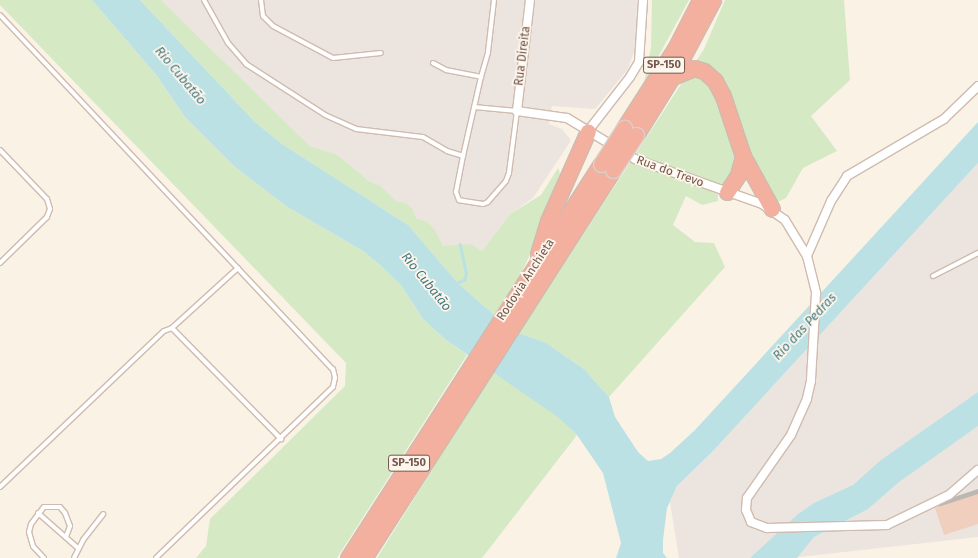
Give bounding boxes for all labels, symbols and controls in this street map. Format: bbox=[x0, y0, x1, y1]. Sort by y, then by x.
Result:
street label: Rua Direita bbox=[512, 25, 534, 87]
water label: Rio Cubatão bbox=[151, 44, 209, 108]
road number: SP-150 bbox=[643, 56, 685, 74]
street label: Rua do Trevo bbox=[634, 153, 706, 191]
street label: Rodovia Anchieta bbox=[494, 236, 558, 324]
water label: Rio Cubatão bbox=[398, 250, 454, 314]
water label: Rio das Pedras bbox=[770, 290, 840, 364]
road number: SP-150 bbox=[388, 454, 430, 472]

